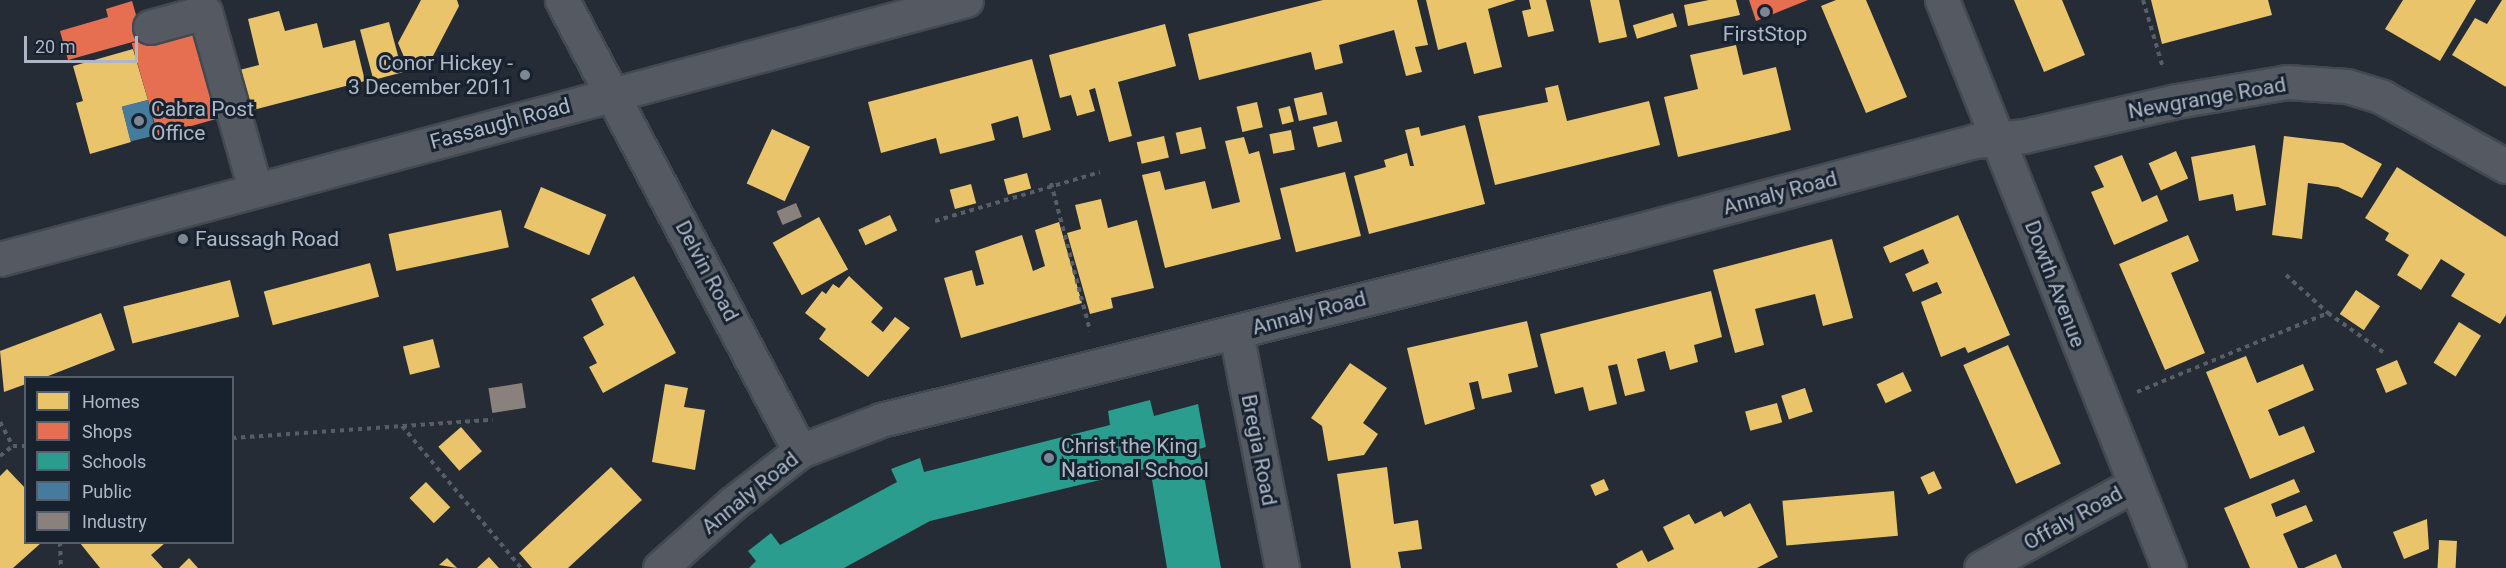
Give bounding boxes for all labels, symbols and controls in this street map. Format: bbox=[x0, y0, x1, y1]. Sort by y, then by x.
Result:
marker: FirstStop bbox=[1758, 5, 1772, 19]
place label: FirstStop bbox=[1723, 21, 1807, 47]
scale bar bbox=[27, 24, 141, 62]
text: 20 m bbox=[35, 36, 75, 57]
place label: Conor Hickey - 3 December 2011 bbox=[348, 50, 513, 100]
marker: Conor Hickey - 3 December 2011 bbox=[518, 68, 532, 82]
street label: Newgrange Road bbox=[2126, 72, 2288, 124]
street label: Fassaugh Road bbox=[427, 93, 573, 155]
place label: Cabra Post Office bbox=[151, 96, 254, 146]
marker: Cabra Post Office bbox=[132, 114, 146, 128]
street label: Annaly Road bbox=[1720, 166, 1840, 220]
street label: Delvin Road bbox=[670, 216, 744, 326]
street label: Dowth Avenue bbox=[2019, 217, 2091, 351]
place label: Faussagh Road bbox=[195, 226, 339, 252]
marker: Faussagh Road bbox=[176, 232, 190, 246]
street label: Annaly Road bbox=[1249, 286, 1369, 340]
legend bbox=[24, 376, 234, 544]
text: Homes bbox=[82, 391, 140, 412]
street label: Bregia Road bbox=[1236, 392, 1282, 508]
text: Shops bbox=[82, 421, 132, 442]
place label: Christ the King National School bbox=[1061, 433, 1209, 483]
street label: Annaly Road bbox=[697, 446, 803, 540]
text: Schools bbox=[82, 451, 146, 472]
marker: Christ the King National School bbox=[1042, 451, 1056, 465]
text: Public bbox=[82, 481, 132, 502]
street label: Offaly Road bbox=[2019, 481, 2127, 555]
text: Industry bbox=[82, 511, 147, 532]

